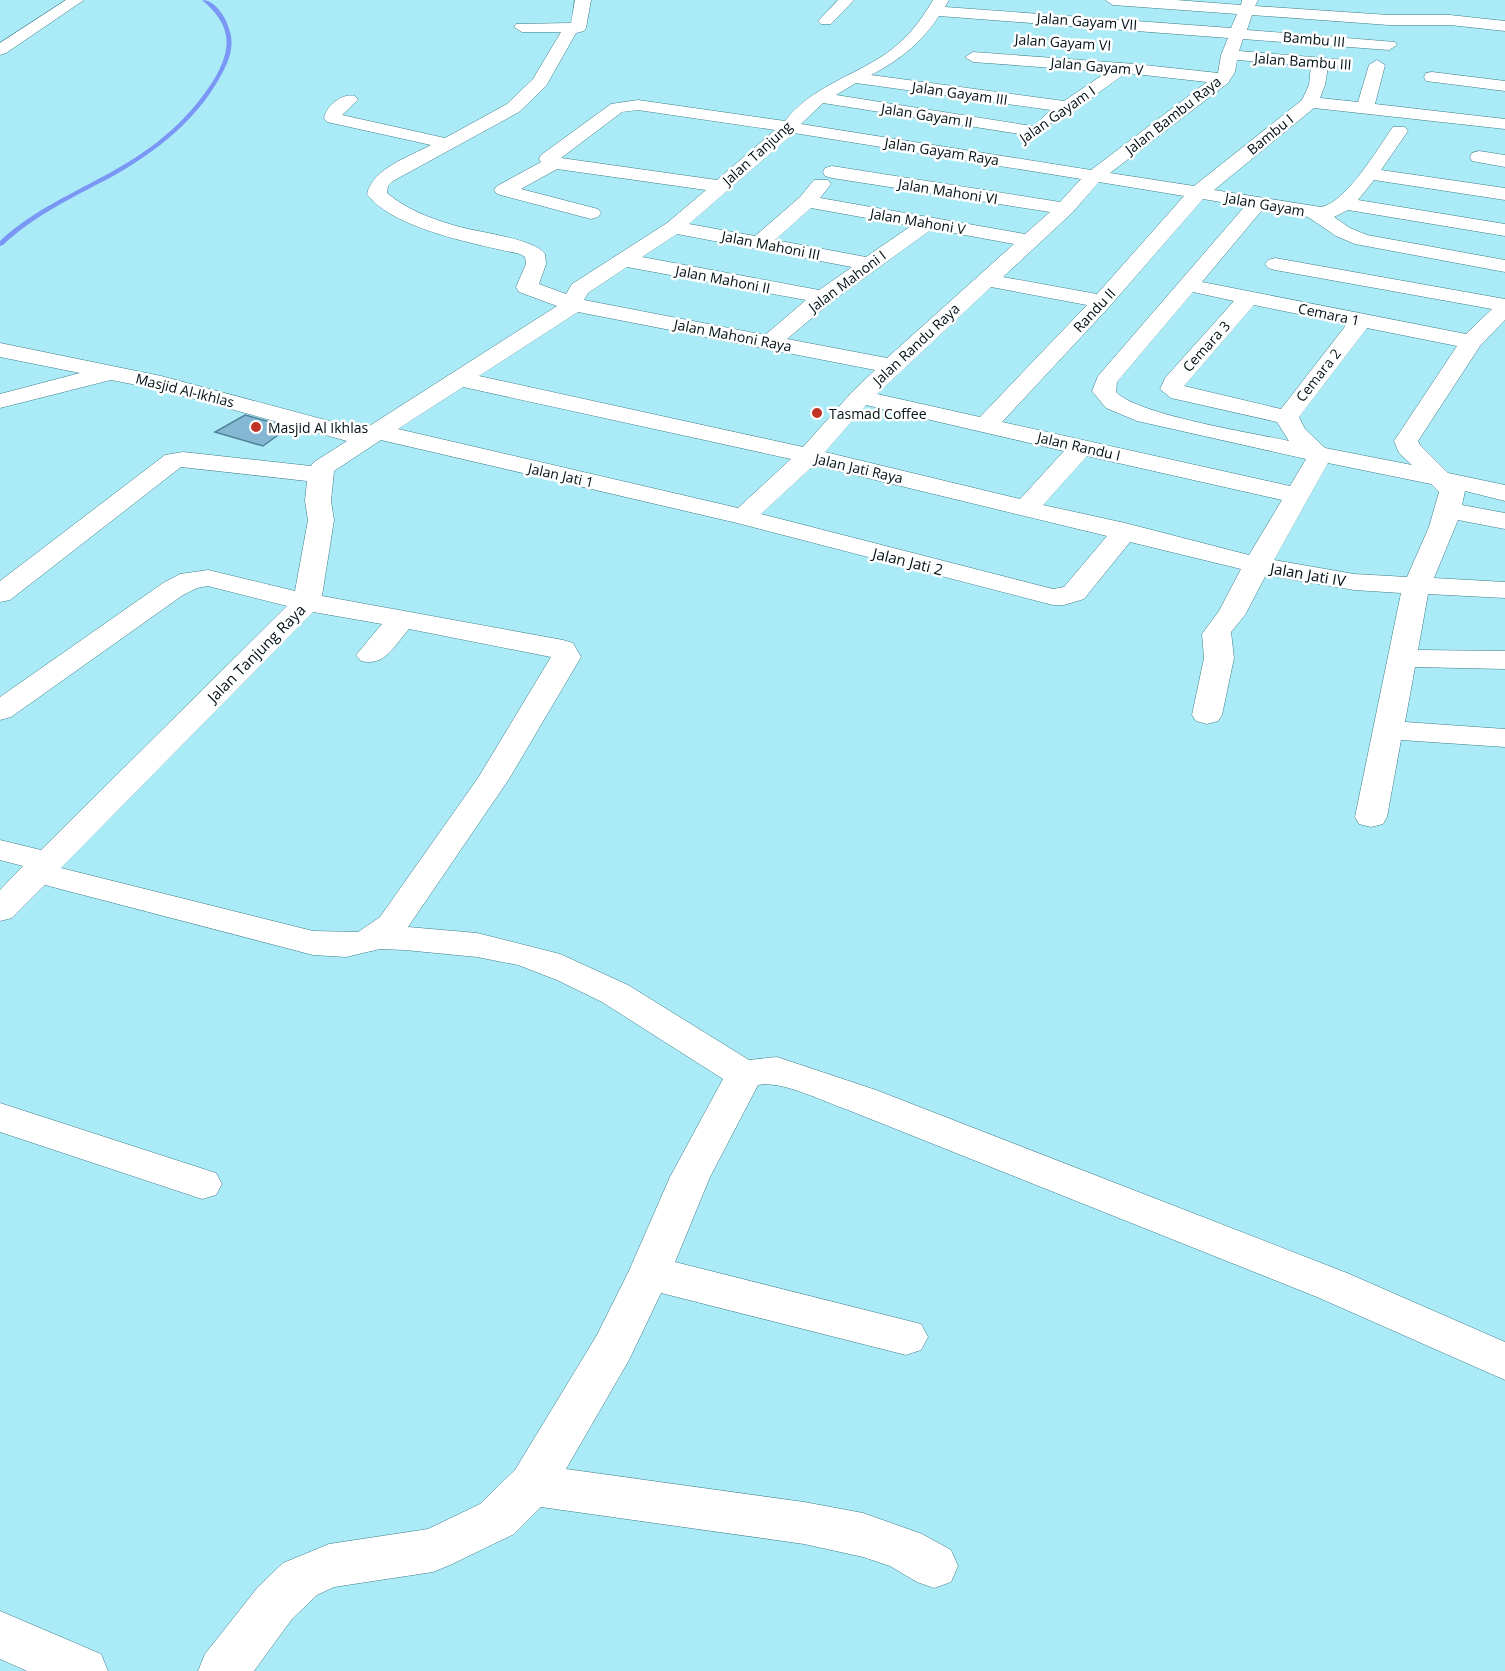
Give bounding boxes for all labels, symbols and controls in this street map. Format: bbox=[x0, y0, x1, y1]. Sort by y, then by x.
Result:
street label: Jalan Gayam VII bbox=[1034, 8, 1138, 34]
street label: Bambu III bbox=[1282, 27, 1346, 51]
street label: Jalan Gayam VI bbox=[1012, 29, 1112, 55]
street label: Jalan Bambu III bbox=[1252, 48, 1352, 74]
street label: Jalan Gayam V bbox=[1048, 52, 1145, 80]
street label: Jalan Bambu Raya bbox=[1120, 72, 1225, 160]
street label: Jalan Gayam III bbox=[909, 77, 1009, 109]
street label: Jalan Gayam I bbox=[1014, 81, 1099, 148]
street label: Jalan Gayam II bbox=[878, 98, 974, 132]
street label: Bambu I bbox=[1243, 109, 1297, 159]
street label: Jalan Tanjung bbox=[717, 116, 796, 191]
street label: Jalan Gayam Raya bbox=[881, 132, 1001, 169]
street label: Jalan Mahoni VI bbox=[895, 173, 999, 208]
street label: Jalan Gayam bbox=[1222, 187, 1306, 220]
street label: Jalan Mahoni V bbox=[867, 203, 968, 239]
street label: Jalan Mahoni III bbox=[718, 226, 822, 264]
street label: Jalan Mahoni I bbox=[803, 246, 890, 318]
street label: Jalan Mahoni II bbox=[672, 260, 772, 297]
street label: Randu II bbox=[1069, 284, 1119, 336]
street label: Cemara 1 bbox=[1296, 298, 1362, 330]
street label: Jalan Randu Raya bbox=[867, 299, 963, 391]
street label: Jalan Mahoni Raya bbox=[671, 314, 793, 356]
street label: Cemara 3 bbox=[1178, 316, 1234, 376]
street label: Cemara 2 bbox=[1291, 345, 1345, 405]
street label: Masjid Al-Ikhlas bbox=[134, 369, 237, 412]
place label: Tasmad Coffee bbox=[829, 404, 927, 423]
marker: Tasmad Coffee bbox=[810, 406, 824, 420]
place label: Masjid Al Ikhlas bbox=[268, 418, 369, 437]
marker: Masjid Al Ikhlas bbox=[249, 420, 263, 434]
street label: Jalan Randu I bbox=[1034, 427, 1122, 465]
street label: Jalan Jati Raya bbox=[811, 448, 905, 487]
street label: Jalan Jati 1 bbox=[524, 458, 596, 492]
street label: Jalan Jati 2 bbox=[869, 542, 945, 579]
street label: Jalan Jati IV bbox=[1267, 557, 1347, 590]
street label: Jalan Tanjung Raya bbox=[201, 600, 309, 708]

